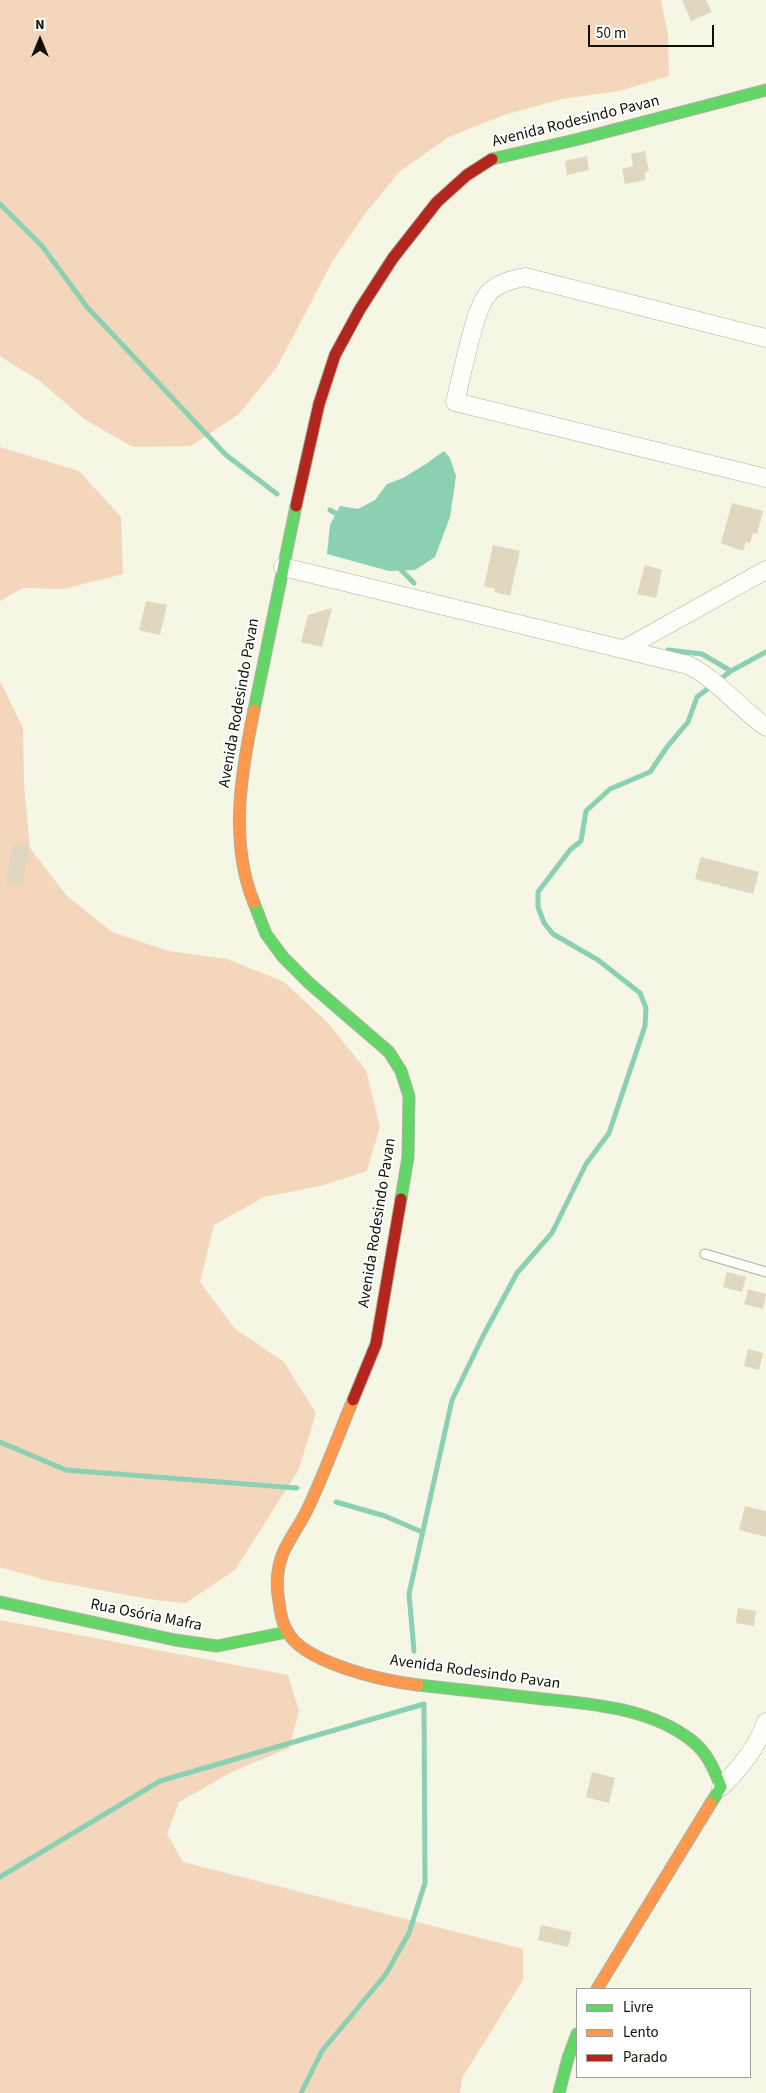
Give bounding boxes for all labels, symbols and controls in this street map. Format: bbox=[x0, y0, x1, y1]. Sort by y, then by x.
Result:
north arrow bbox=[15, 15, 65, 65]
text: N bbox=[35, 15, 45, 35]
scale bar bbox=[591, 15, 717, 47]
text: 50 m bbox=[596, 23, 626, 44]
street label: Avenida Rodesindo Pavan bbox=[490, 92, 662, 152]
street label: Avenida Rodesindo Pavan bbox=[216, 617, 264, 789]
street label: Avenida Rodesindo Pavan bbox=[355, 1137, 401, 1309]
street label: Rua Osória Mafra bbox=[88, 1596, 204, 1636]
street label: Avenida Rodesindo Pavan bbox=[389, 1652, 561, 1694]
legend bbox=[576, 1988, 751, 2078]
text: Livre bbox=[623, 1997, 653, 2018]
text: Lento bbox=[623, 2022, 659, 2043]
text: Parado bbox=[623, 2047, 667, 2068]

